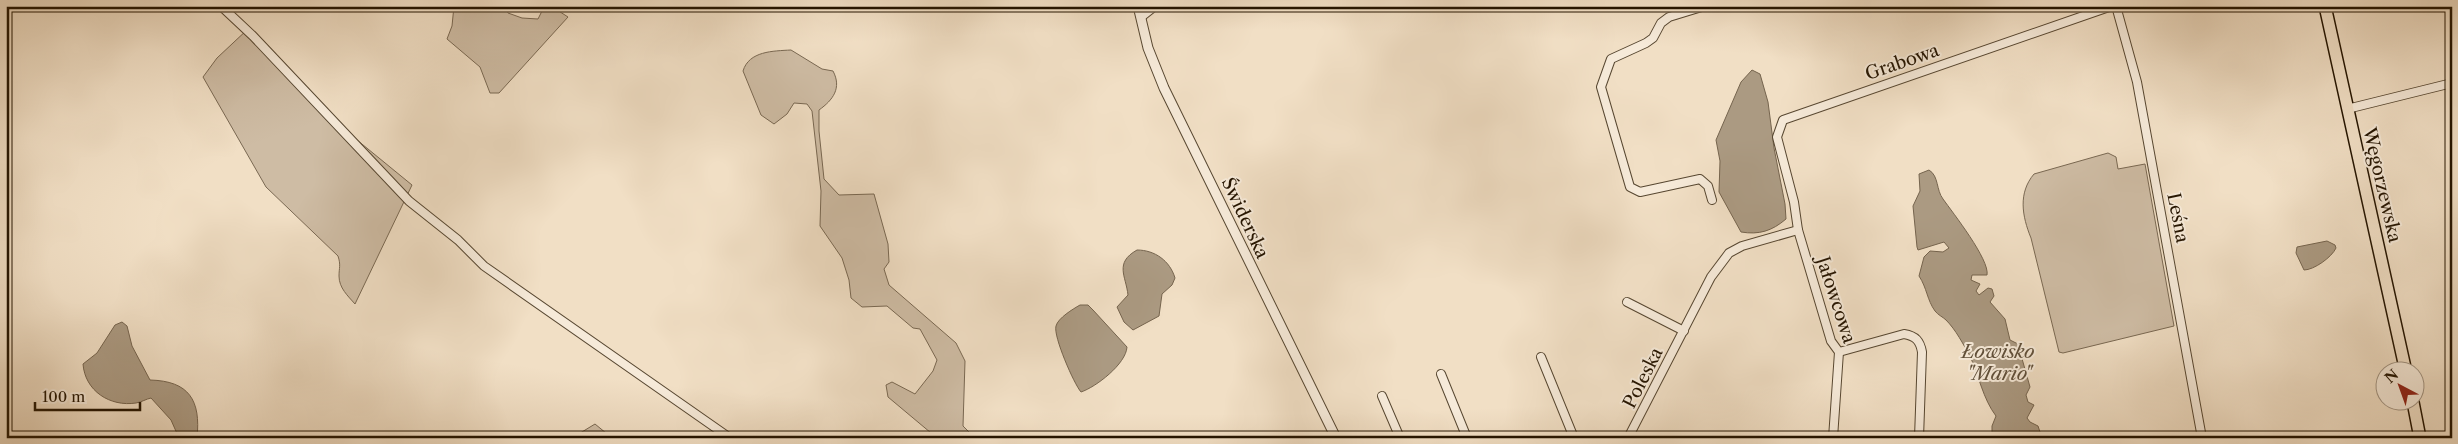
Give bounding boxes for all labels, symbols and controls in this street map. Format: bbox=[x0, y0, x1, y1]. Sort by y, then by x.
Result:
street label: Grabowa bbox=[1862, 39, 1942, 85]
street label: Węgorzewska bbox=[2358, 124, 2406, 245]
street label: Świderska bbox=[1217, 174, 1274, 263]
street label: Leśna bbox=[2162, 191, 2194, 245]
street label: Jałowcowa bbox=[1811, 251, 1861, 347]
water label: Łowisko "Mario" bbox=[1960, 340, 2034, 385]
street label: Poleska bbox=[1618, 343, 1668, 412]
north arrow bbox=[2376, 362, 2426, 412]
text: N bbox=[2381, 365, 2402, 387]
scale bar bbox=[35, 379, 140, 411]
text: 100 m bbox=[42, 387, 85, 406]

